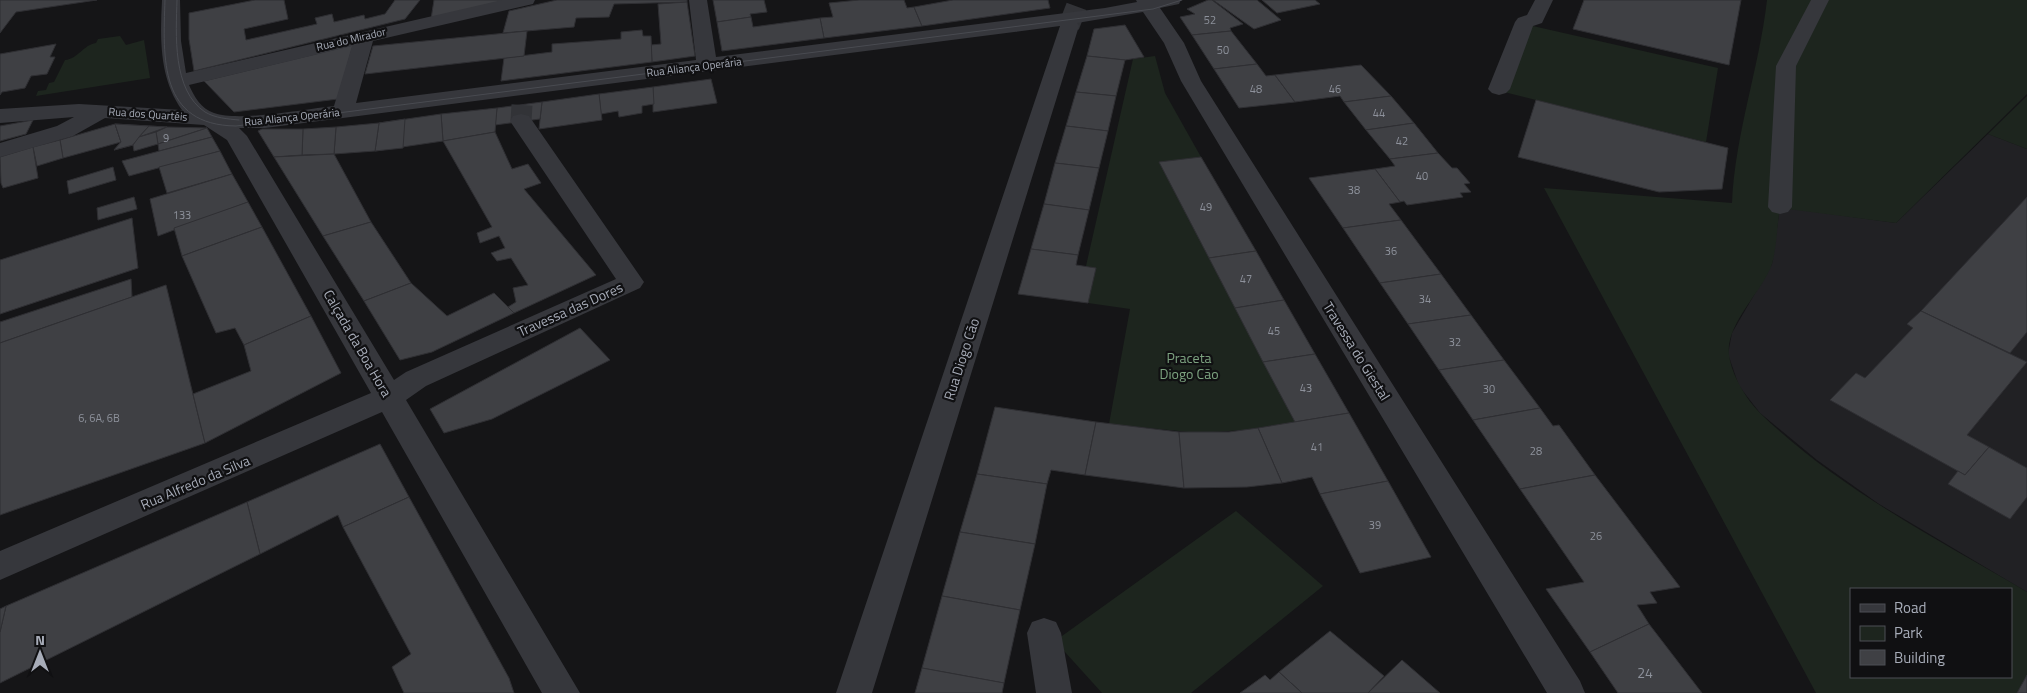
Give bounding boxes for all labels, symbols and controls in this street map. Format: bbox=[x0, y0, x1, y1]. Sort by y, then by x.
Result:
house number: 52 bbox=[1204, 12, 1216, 28]
street label: Rua do Mirador bbox=[315, 23, 388, 55]
house number: 50 bbox=[1217, 42, 1229, 58]
street label: Rua Aliança Operária bbox=[645, 53, 743, 81]
house number: 48 bbox=[1250, 81, 1262, 97]
house number: 46 bbox=[1329, 81, 1341, 97]
street label: Rua dos Quartéis bbox=[108, 103, 188, 125]
street label: Rua Aliança Operária bbox=[244, 104, 341, 130]
house number: 44 bbox=[1373, 105, 1385, 121]
house number: 9 bbox=[163, 130, 169, 146]
house number: 42 bbox=[1396, 133, 1408, 149]
house number: 40 bbox=[1416, 168, 1428, 184]
house number: 38 bbox=[1348, 182, 1360, 198]
house number: 49 bbox=[1200, 199, 1212, 215]
house number: 133 bbox=[173, 207, 191, 223]
house number: 36 bbox=[1385, 243, 1397, 259]
house number: 47 bbox=[1240, 271, 1252, 287]
street label: Travessa das Dores bbox=[514, 276, 626, 342]
street label: Calçada da Boa Hora bbox=[319, 285, 397, 401]
house number: 34 bbox=[1419, 291, 1431, 307]
street label: Travessa do Giestal bbox=[1318, 297, 1396, 405]
street label: Rua Diogo Cão bbox=[938, 315, 984, 403]
house number: 45 bbox=[1268, 323, 1280, 339]
house number: 32 bbox=[1449, 334, 1461, 350]
park label: Praceta Diogo Cão bbox=[1159, 347, 1219, 384]
house number: 43 bbox=[1300, 380, 1312, 396]
house number: 30 bbox=[1483, 381, 1495, 397]
house number: 6, 6A, 6B bbox=[78, 410, 120, 426]
house number: 41 bbox=[1311, 439, 1323, 455]
house number: 28 bbox=[1530, 443, 1542, 459]
street label: Rua Alfredo da Silva bbox=[137, 449, 253, 515]
house number: 39 bbox=[1369, 517, 1381, 533]
house number: 26 bbox=[1590, 528, 1602, 544]
legend bbox=[1850, 588, 2012, 678]
text: Road bbox=[1894, 596, 1926, 619]
text: Park bbox=[1894, 621, 1923, 644]
north arrow bbox=[15, 628, 65, 678]
text: N bbox=[35, 629, 45, 650]
text: Building bbox=[1894, 646, 1945, 669]
house number: 24 bbox=[1637, 662, 1653, 683]

